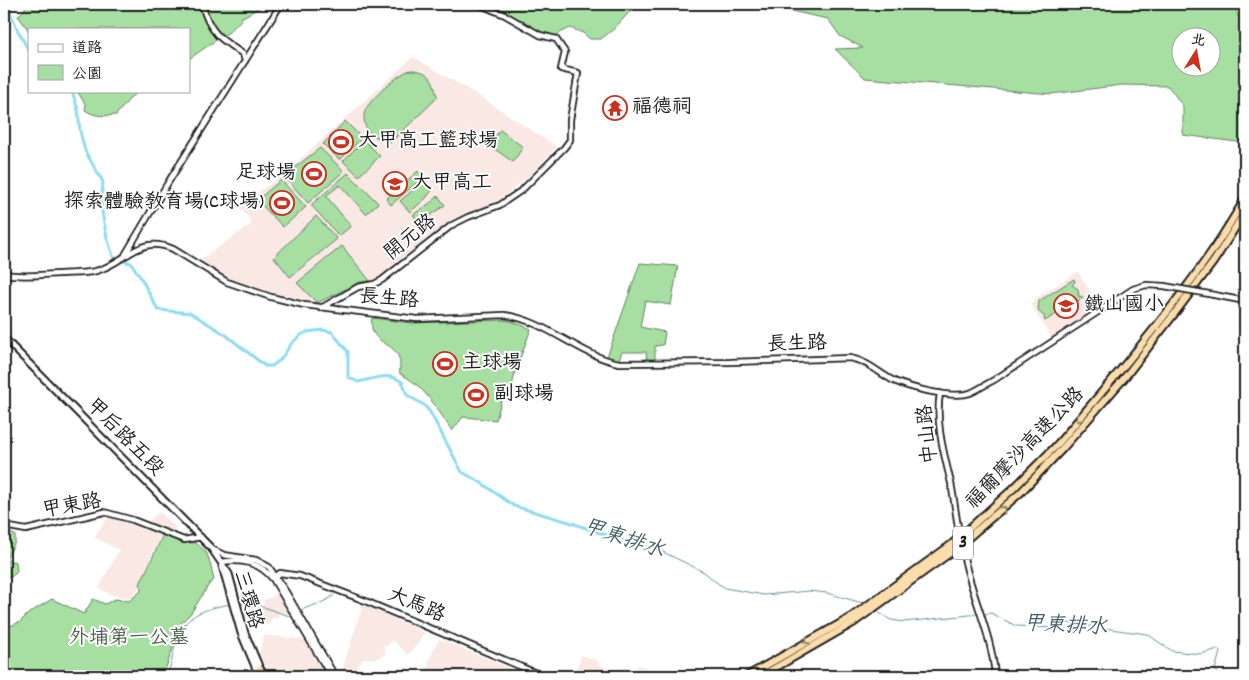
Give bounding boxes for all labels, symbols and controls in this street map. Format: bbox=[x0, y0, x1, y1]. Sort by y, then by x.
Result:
legend bbox=[28, 28, 190, 92]
north arrow bbox=[1172, 28, 1222, 78]
text: 北 bbox=[1189, 30, 1207, 52]
text: 道路 bbox=[72, 38, 102, 60]
text: 公園 bbox=[72, 64, 102, 86]
place label: 福德祠 bbox=[632, 94, 692, 122]
temple icon: 福德祠 bbox=[602, 95, 628, 121]
place label: 大甲高工籃球場 bbox=[358, 128, 498, 156]
sports icon: 大甲高工籃球場 bbox=[328, 129, 354, 155]
place label: 足球場 bbox=[236, 160, 296, 188]
sports icon: 足球場 bbox=[301, 161, 327, 187]
place label: 大甲高工 bbox=[412, 170, 492, 198]
school or university icon: 大甲高工 bbox=[382, 171, 408, 197]
place label: 探索體驗教育場(C球場) bbox=[64, 189, 264, 217]
sports icon: 探索體驗教育場(C球場) bbox=[269, 190, 295, 216]
street label: 開元路 bbox=[379, 208, 444, 268]
street label: 長生路 bbox=[358, 283, 421, 317]
place label: 鐵山國小 bbox=[1084, 292, 1164, 320]
school or university icon: 鐵山國小 bbox=[1053, 293, 1079, 319]
street label: 長生路 bbox=[767, 330, 828, 360]
place label: 主球場 bbox=[462, 350, 522, 378]
sports icon: 主球場 bbox=[432, 351, 458, 377]
place label: 副球場 bbox=[494, 381, 554, 409]
street label: 福爾摩沙高速公路 bbox=[960, 381, 1092, 516]
sports icon: 副球場 bbox=[463, 382, 489, 408]
street label: 甲后路五段 bbox=[79, 393, 169, 483]
street label: 中山路 bbox=[912, 402, 946, 465]
one-way arrow bbox=[1075, 414, 1084, 423]
street label: 甲東路 bbox=[40, 488, 105, 526]
one-way arrow bbox=[997, 505, 1006, 514]
water label: 甲東排水 bbox=[578, 513, 669, 568]
road number: 3 bbox=[953, 526, 973, 560]
street label: 三環路 bbox=[225, 567, 269, 634]
street label: 大馬路 bbox=[383, 581, 450, 631]
water label: 甲東排水 bbox=[1022, 610, 1109, 644]
park label: 外埔第一公墓 bbox=[69, 625, 189, 653]
one-way arrow bbox=[803, 635, 812, 645]

